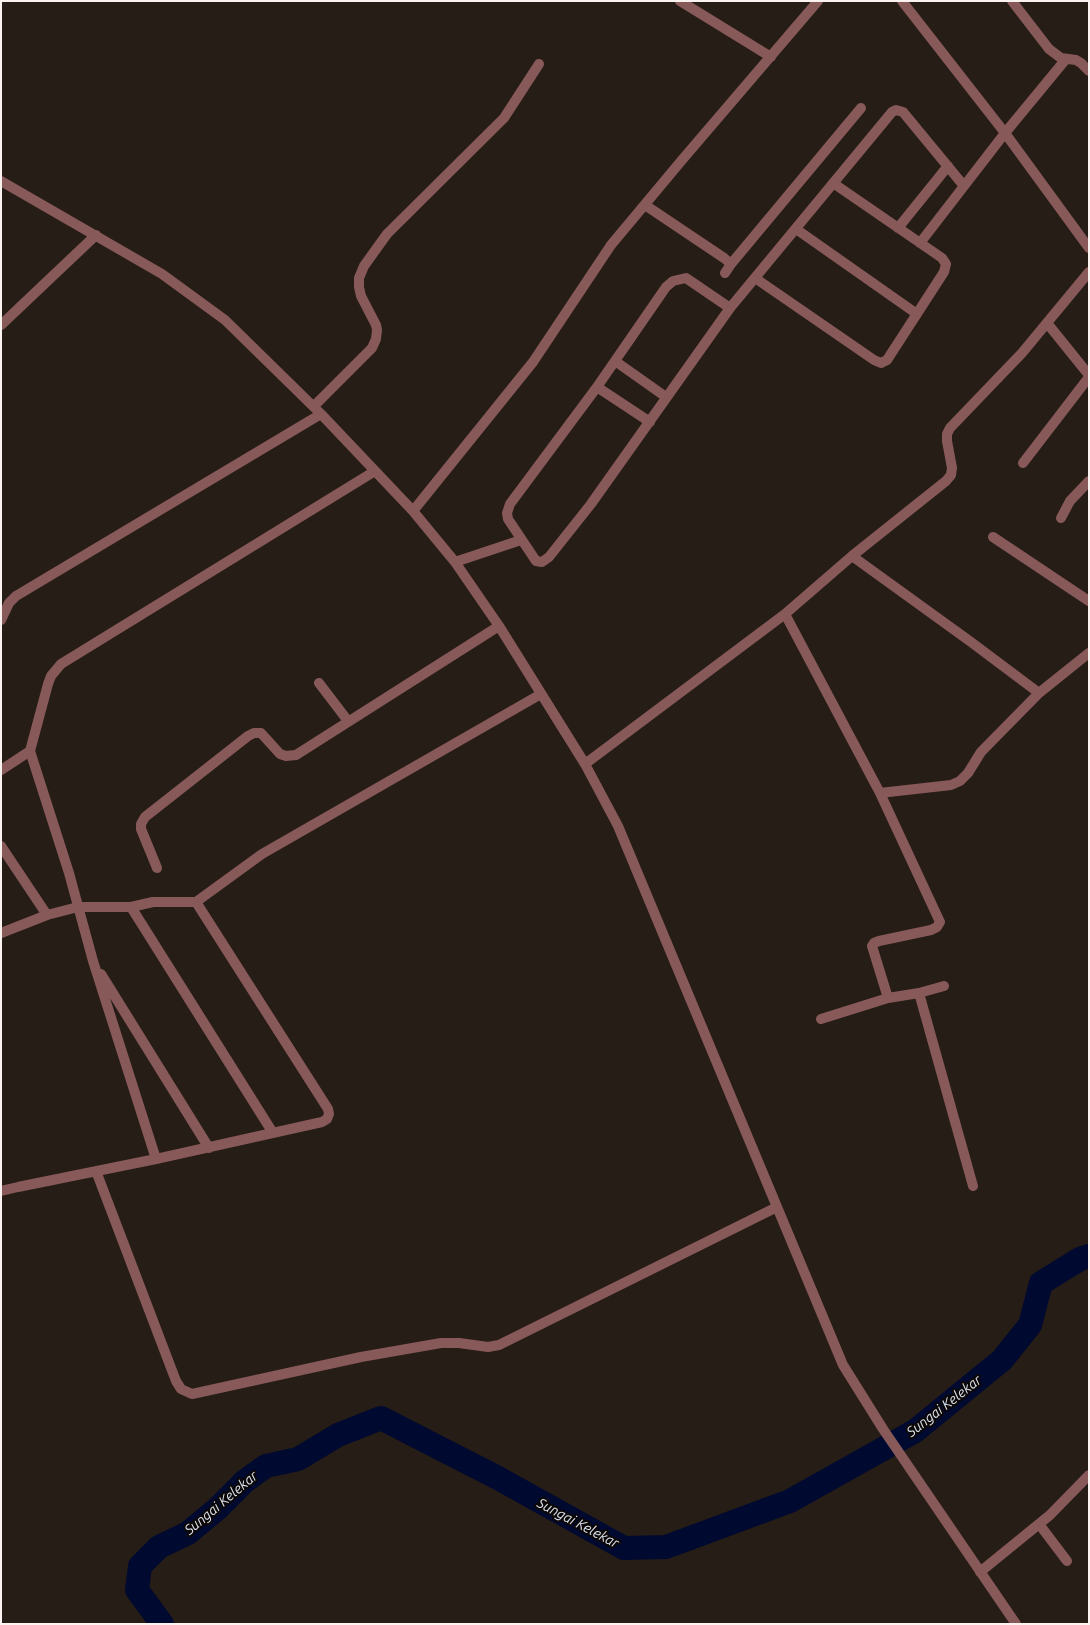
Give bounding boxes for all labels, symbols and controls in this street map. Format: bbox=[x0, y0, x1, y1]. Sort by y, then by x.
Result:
water label: Sungai Kelekar bbox=[903, 1372, 985, 1440]
water label: Sungai Kelekar bbox=[181, 1468, 261, 1538]
water label: Sungai Kelekar bbox=[534, 1494, 622, 1552]

